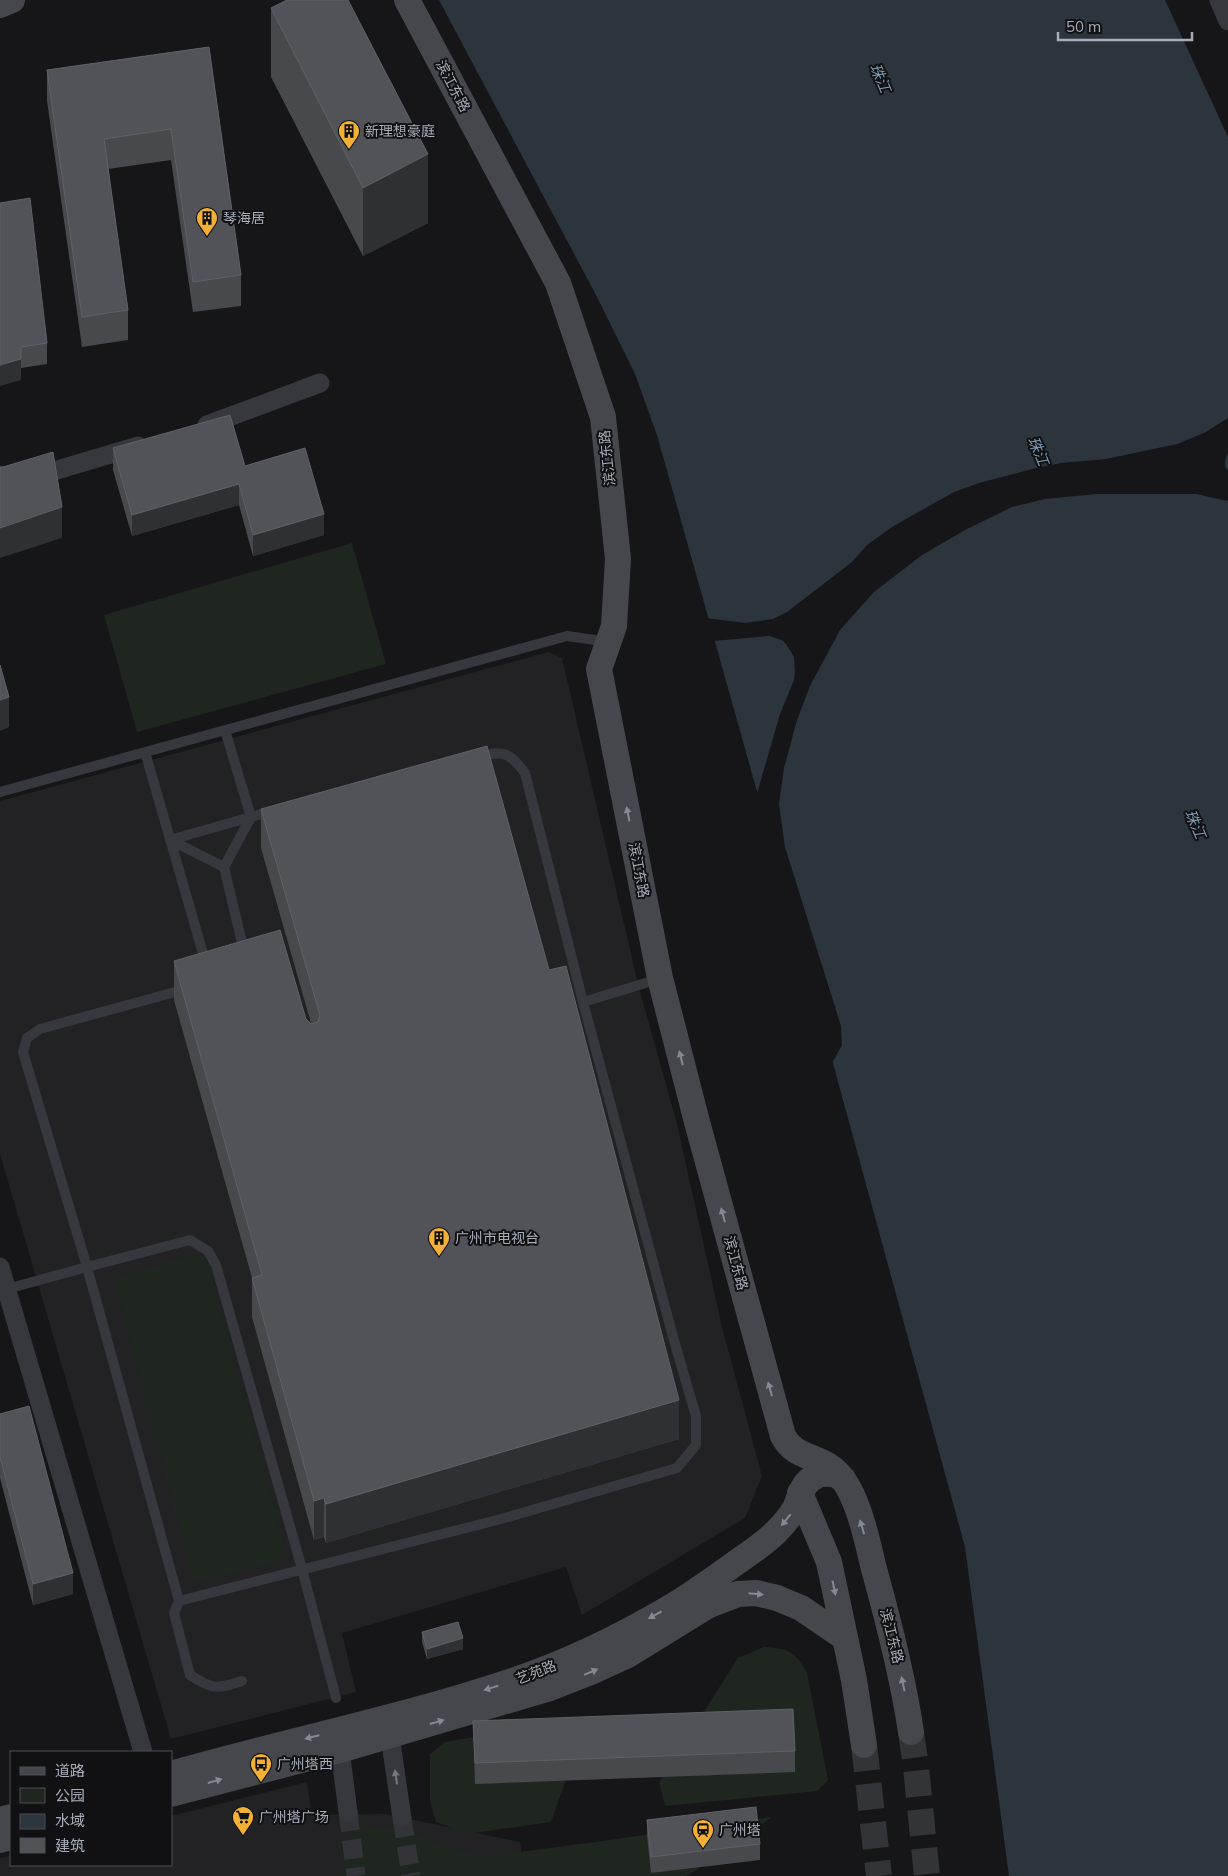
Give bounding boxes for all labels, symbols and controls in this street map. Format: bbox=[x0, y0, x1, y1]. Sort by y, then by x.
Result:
scale bar bbox=[1058, 10, 1192, 42]
text: 50 m bbox=[1066, 17, 1101, 36]
street label: 滨江东路 bbox=[432, 57, 474, 115]
water label: 珠江 bbox=[866, 60, 896, 97]
building icon: 新理想豪庭 bbox=[337, 119, 361, 150]
place label: 新理想豪庭 bbox=[365, 122, 435, 140]
building icon: 琴海居 bbox=[195, 206, 219, 237]
place label: 琴海居 bbox=[223, 209, 265, 227]
street label: 滨江东路 bbox=[595, 429, 619, 487]
water label: 珠江 bbox=[1024, 433, 1054, 470]
one-way arrow bbox=[623, 805, 631, 821]
water label: 珠江 bbox=[1181, 806, 1211, 843]
street label: 滨江东路 bbox=[625, 841, 653, 899]
one-way arrow bbox=[676, 1050, 684, 1065]
one-way arrow bbox=[718, 1207, 726, 1222]
building icon: 广州市电视台 bbox=[427, 1226, 451, 1257]
place label: 广州市电视台 bbox=[455, 1229, 539, 1247]
street label: 滨江东路 bbox=[720, 1234, 752, 1292]
one-way arrow bbox=[766, 1381, 774, 1396]
one-way arrow bbox=[780, 1513, 791, 1526]
one-way arrow bbox=[858, 1519, 866, 1534]
one-way arrow bbox=[830, 1580, 838, 1595]
one-way arrow bbox=[748, 1591, 764, 1599]
street label: 滨江东路 bbox=[876, 1607, 908, 1665]
one-way arrow bbox=[649, 1611, 662, 1620]
street label: 艺苑路 bbox=[513, 1656, 559, 1688]
one-way arrow bbox=[584, 1668, 598, 1676]
one-way arrow bbox=[899, 1677, 907, 1692]
one-way arrow bbox=[483, 1684, 498, 1692]
one-way arrow bbox=[429, 1718, 444, 1726]
one-way arrow bbox=[304, 1733, 319, 1741]
legend bbox=[10, 1751, 172, 1866]
bus stop icon: 广州塔西 bbox=[249, 1752, 273, 1783]
place label: 广州塔西 bbox=[277, 1755, 333, 1773]
text: 道路 bbox=[55, 1761, 85, 1780]
one-way arrow bbox=[392, 1769, 400, 1785]
one-way arrow bbox=[207, 1777, 222, 1785]
text: 公园 bbox=[55, 1786, 85, 1805]
supermarket icon: 广州塔广场 bbox=[231, 1805, 255, 1836]
place label: 广州塔广场 bbox=[259, 1808, 329, 1826]
text: 水域 bbox=[55, 1811, 85, 1830]
station icon: 广州塔 bbox=[691, 1818, 715, 1849]
place label: 广州塔 bbox=[719, 1821, 761, 1839]
text: 建筑 bbox=[55, 1836, 85, 1855]

